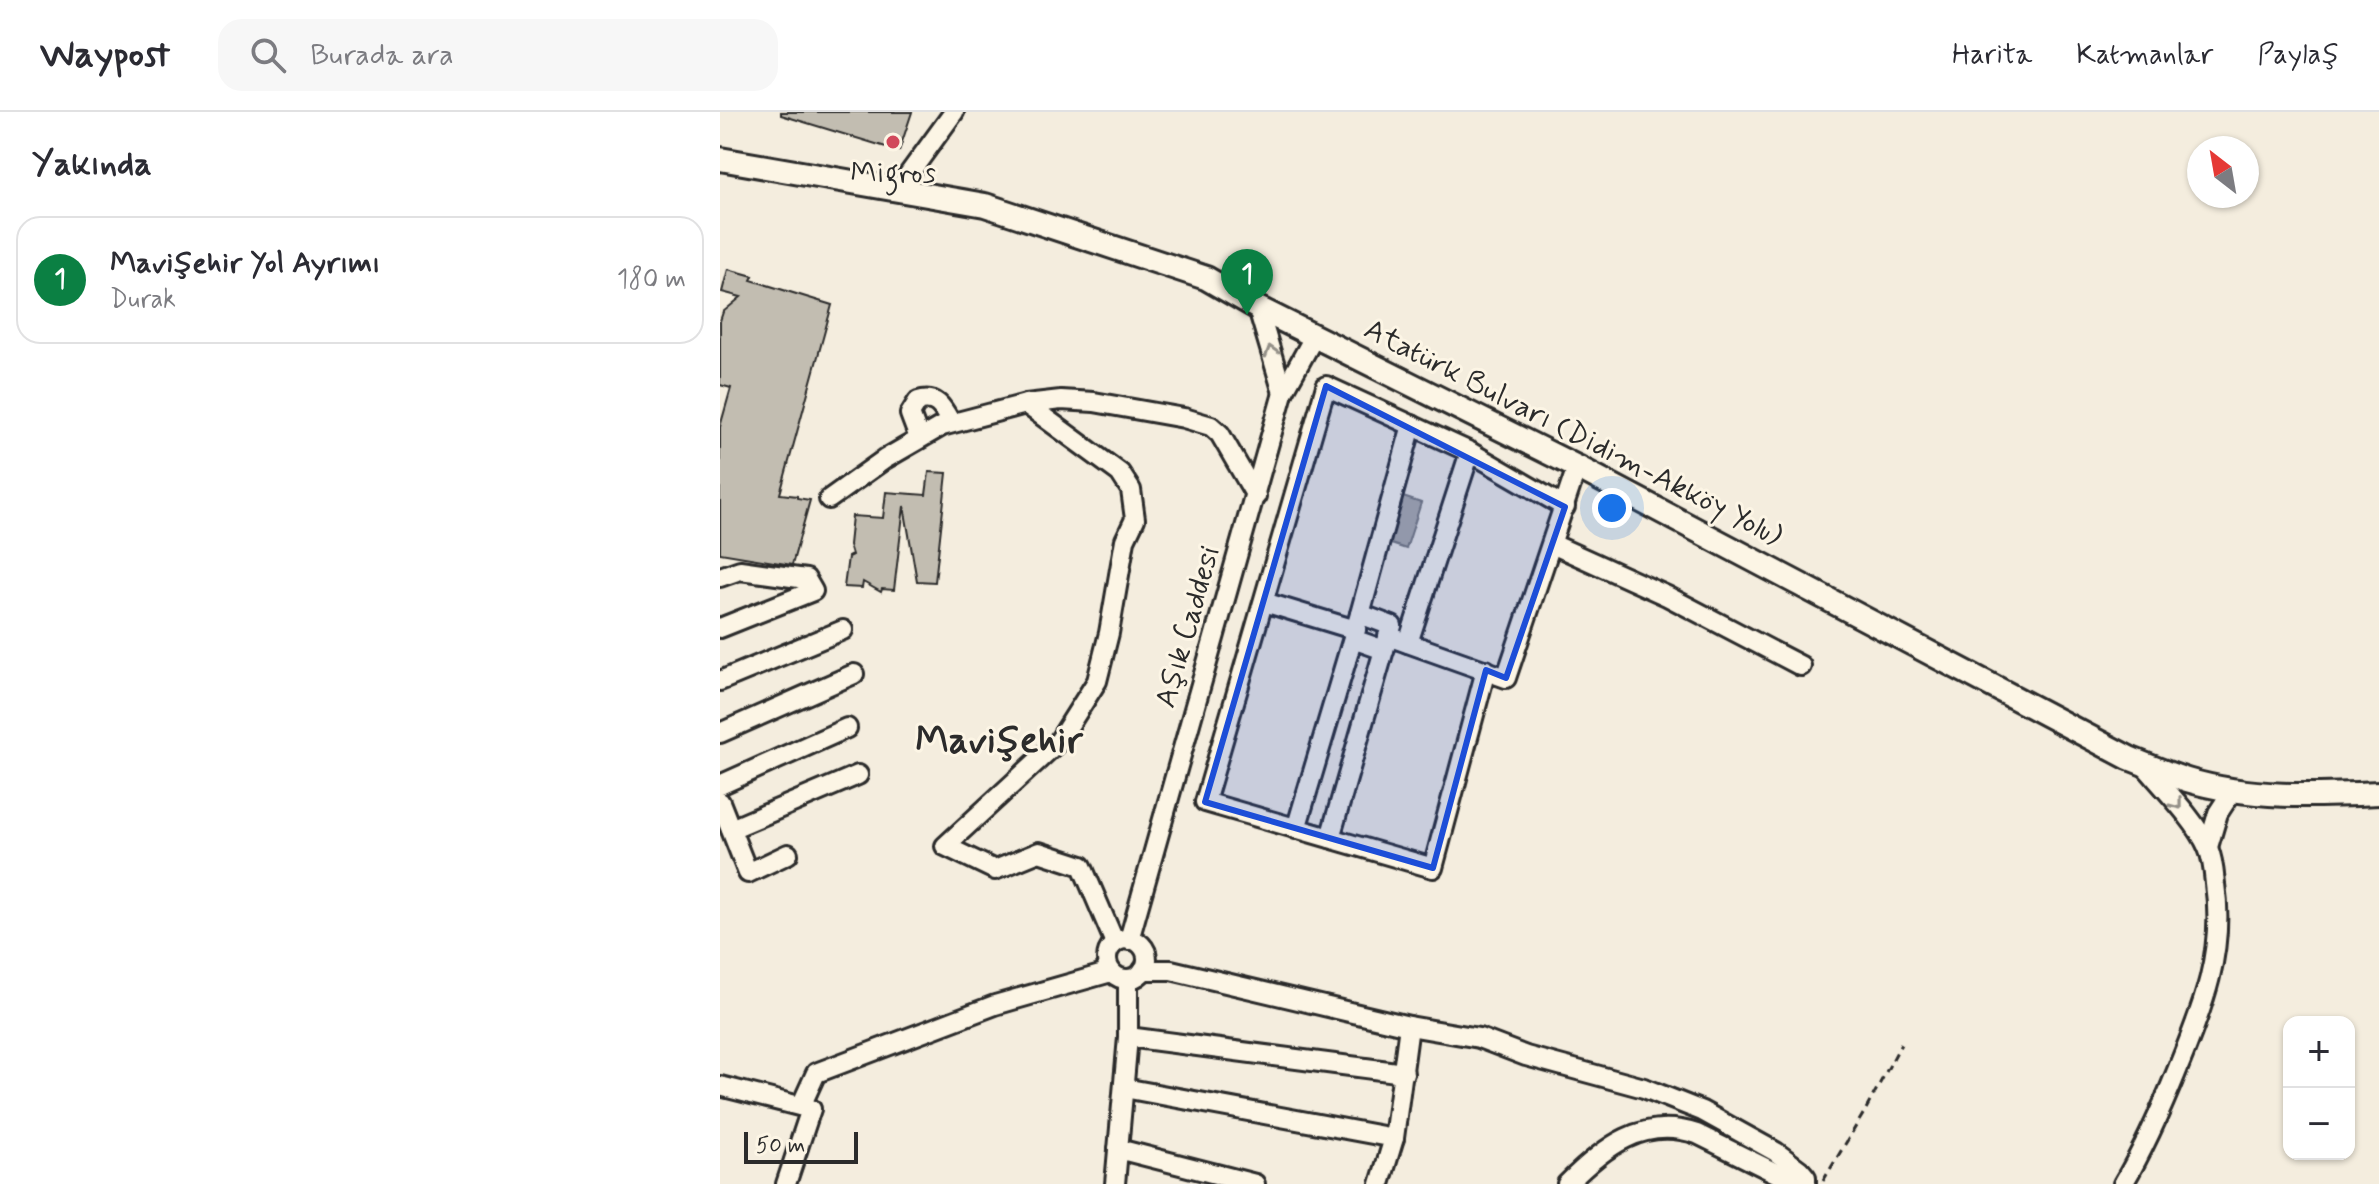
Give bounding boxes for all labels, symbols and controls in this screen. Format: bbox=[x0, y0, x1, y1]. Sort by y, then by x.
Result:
search box bbox=[218, 19, 778, 91]
text: Waypost bbox=[40, 31, 170, 80]
icon: search bbox=[246, 33, 290, 77]
text: Burada ara bbox=[310, 36, 454, 75]
text: Harita bbox=[1952, 37, 2032, 74]
text: Katmanlar bbox=[2076, 37, 2213, 74]
text: Paylaş bbox=[2257, 37, 2339, 74]
marker: Migros bbox=[884, 133, 902, 151]
north arrow bbox=[2187, 136, 2259, 208]
text: Yakında bbox=[32, 142, 152, 187]
place label: Migros bbox=[850, 154, 936, 196]
text: Mavişehir Yol Ayrımı bbox=[110, 244, 380, 283]
pin: 1 bbox=[1221, 249, 1273, 315]
text: 1 bbox=[54, 263, 66, 297]
text: 180 m bbox=[617, 263, 686, 297]
text: Durak bbox=[110, 283, 176, 317]
street label: Atatürk Bulvarı (Didim-Akköy Yolu) bbox=[1357, 310, 1789, 556]
one-way arrow bbox=[1264, 344, 1280, 358]
your location bbox=[1592, 488, 1632, 528]
street label: Aşık Caddesi bbox=[1146, 542, 1230, 712]
district label: Mavişehir bbox=[915, 717, 1084, 766]
one-way arrow bbox=[2168, 795, 2182, 810]
map controls bbox=[2283, 1016, 2355, 1160]
button: + bbox=[2283, 1016, 2355, 1088]
button: − bbox=[2283, 1088, 2355, 1160]
scale bar bbox=[744, 1128, 858, 1164]
text: 50 m bbox=[756, 1132, 805, 1160]

